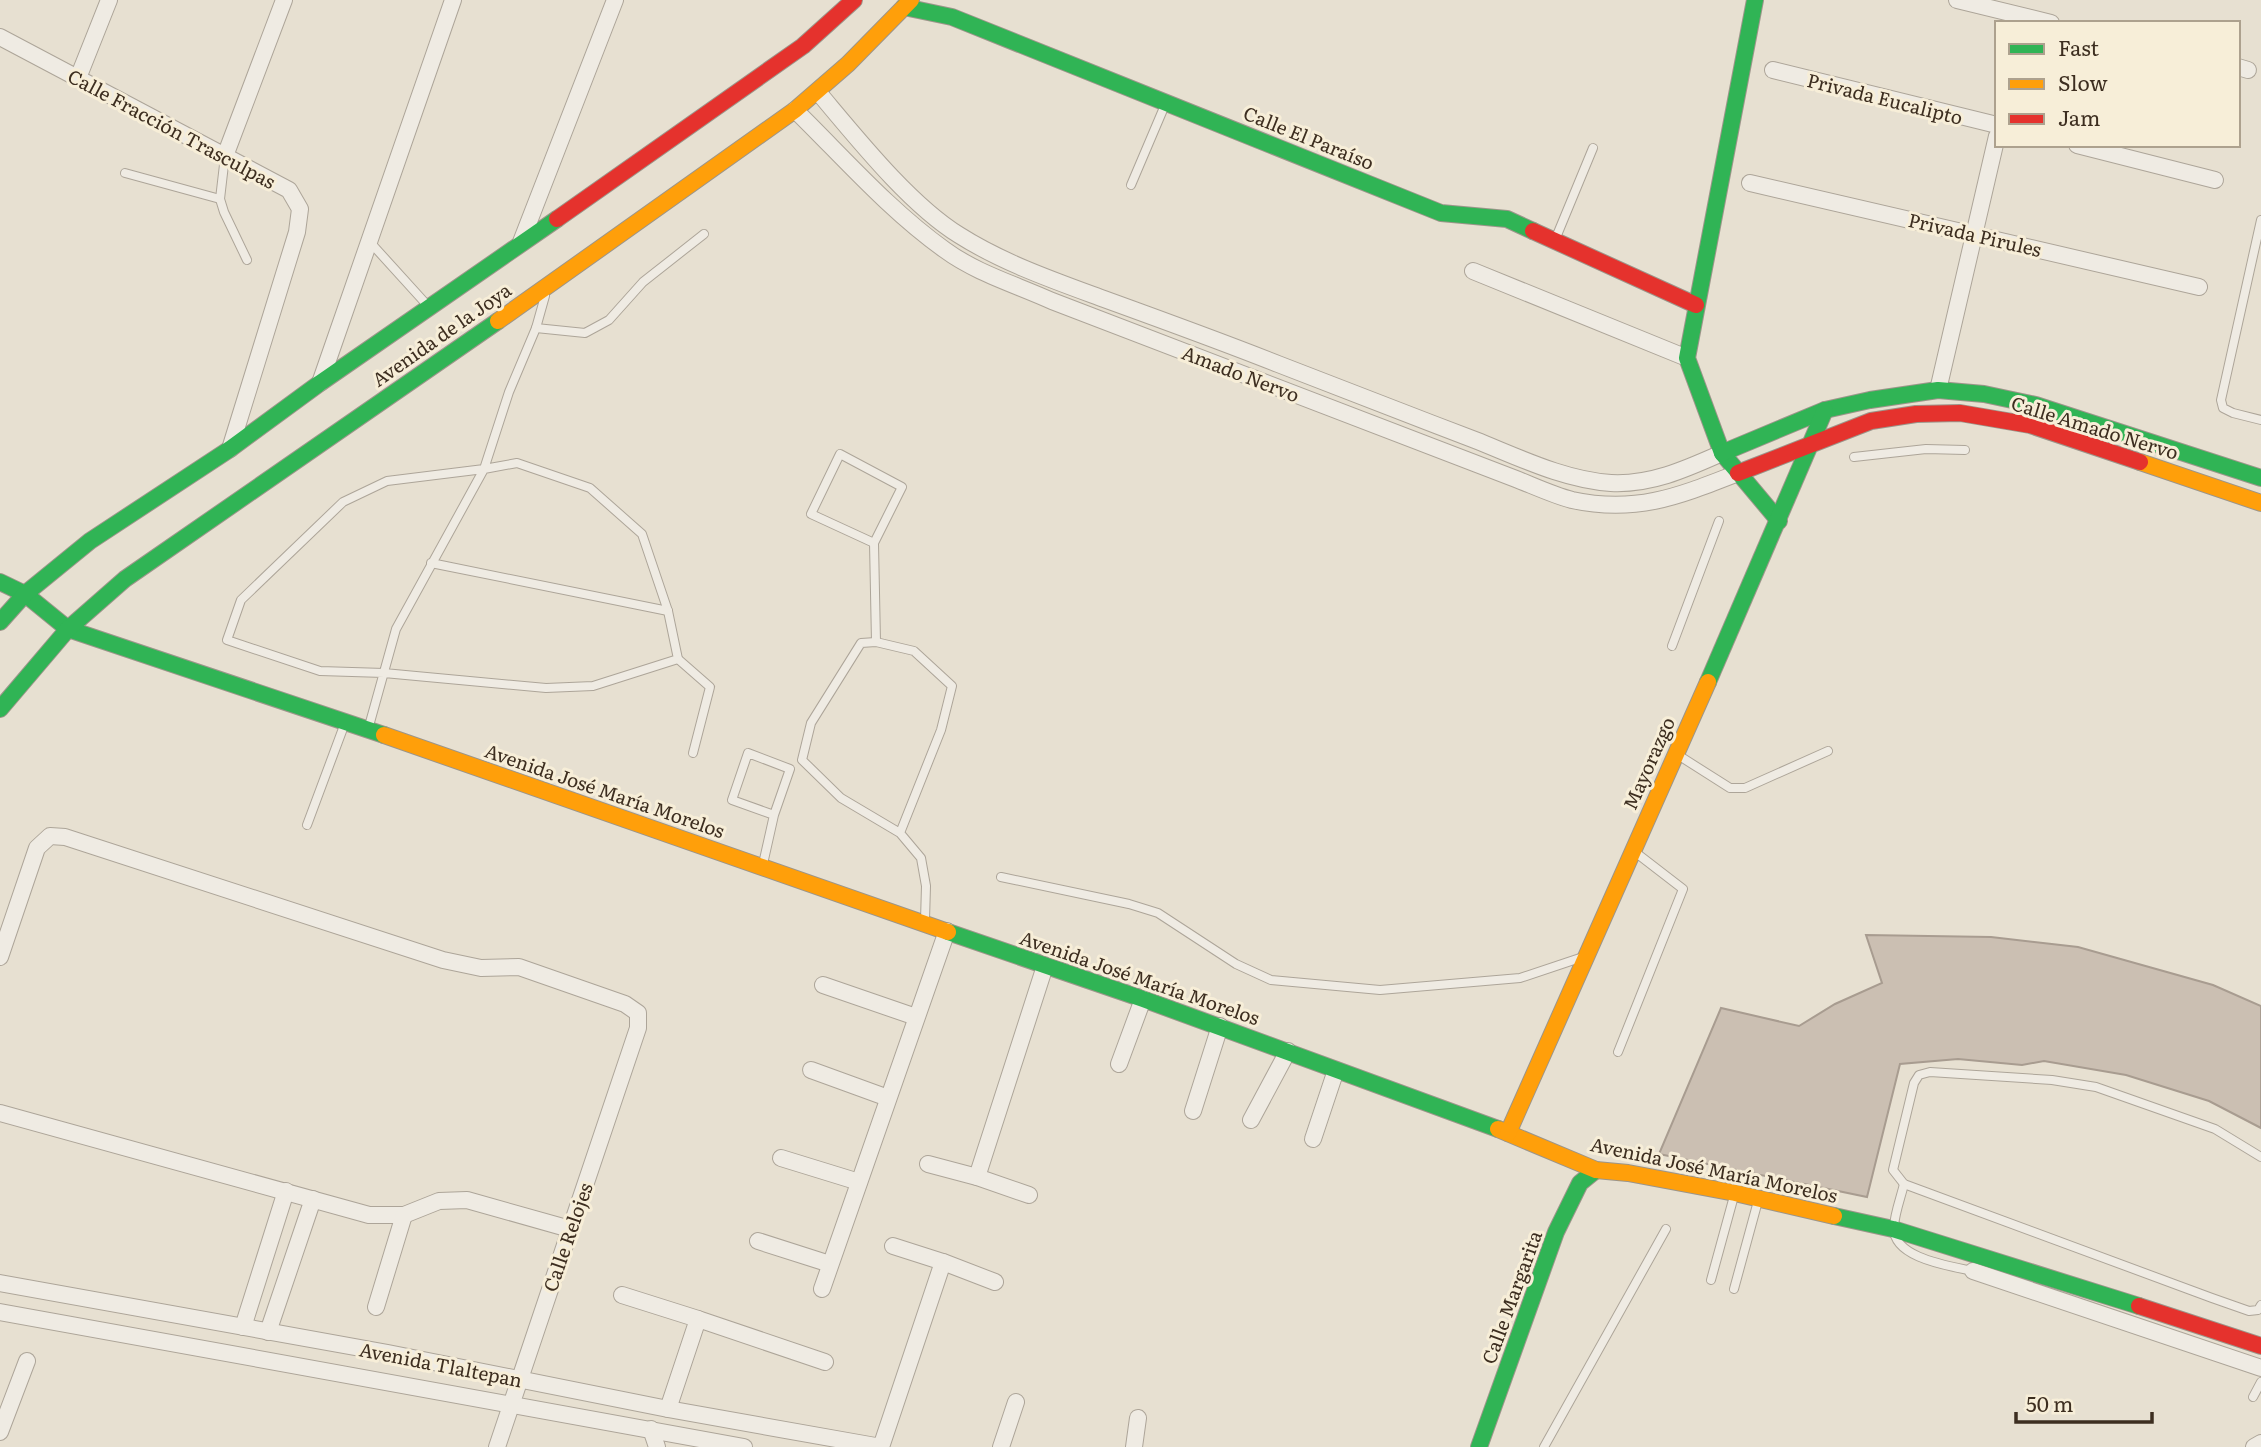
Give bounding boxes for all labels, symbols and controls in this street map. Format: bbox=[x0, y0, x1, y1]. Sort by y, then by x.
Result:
legend bbox=[1995, 21, 2240, 147]
text: Fast bbox=[2058, 31, 2099, 62]
street label: Calle Fracción Trasculpas bbox=[63, 61, 281, 195]
street label: Privada Eucalipto bbox=[1804, 65, 1966, 131]
text: Slow bbox=[2058, 66, 2108, 97]
street label: Calle El Paraíso bbox=[1240, 98, 1378, 176]
text: Jam bbox=[2058, 101, 2100, 132]
street label: Privada Pirules bbox=[1906, 205, 2045, 263]
street label: Avenida de la Joya bbox=[366, 275, 517, 393]
street label: Amado Nervo bbox=[1178, 338, 1304, 408]
street label: Calle Amado Nervo bbox=[2008, 388, 2182, 466]
street label: Mayorazgo bbox=[1615, 712, 1681, 814]
street label: Avenida José María Morelos bbox=[481, 736, 729, 844]
street label: Avenida José María Morelos bbox=[1016, 923, 1264, 1031]
street label: Avenida José María Morelos bbox=[1588, 1129, 1841, 1209]
street label: Calle Relojes bbox=[535, 1178, 599, 1295]
street label: Calle Margarita bbox=[1474, 1226, 1548, 1368]
street label: Avenida Tlaltepan bbox=[357, 1334, 525, 1394]
scale bar bbox=[2016, 1380, 2152, 1424]
text: 50 m bbox=[2026, 1387, 2073, 1418]

